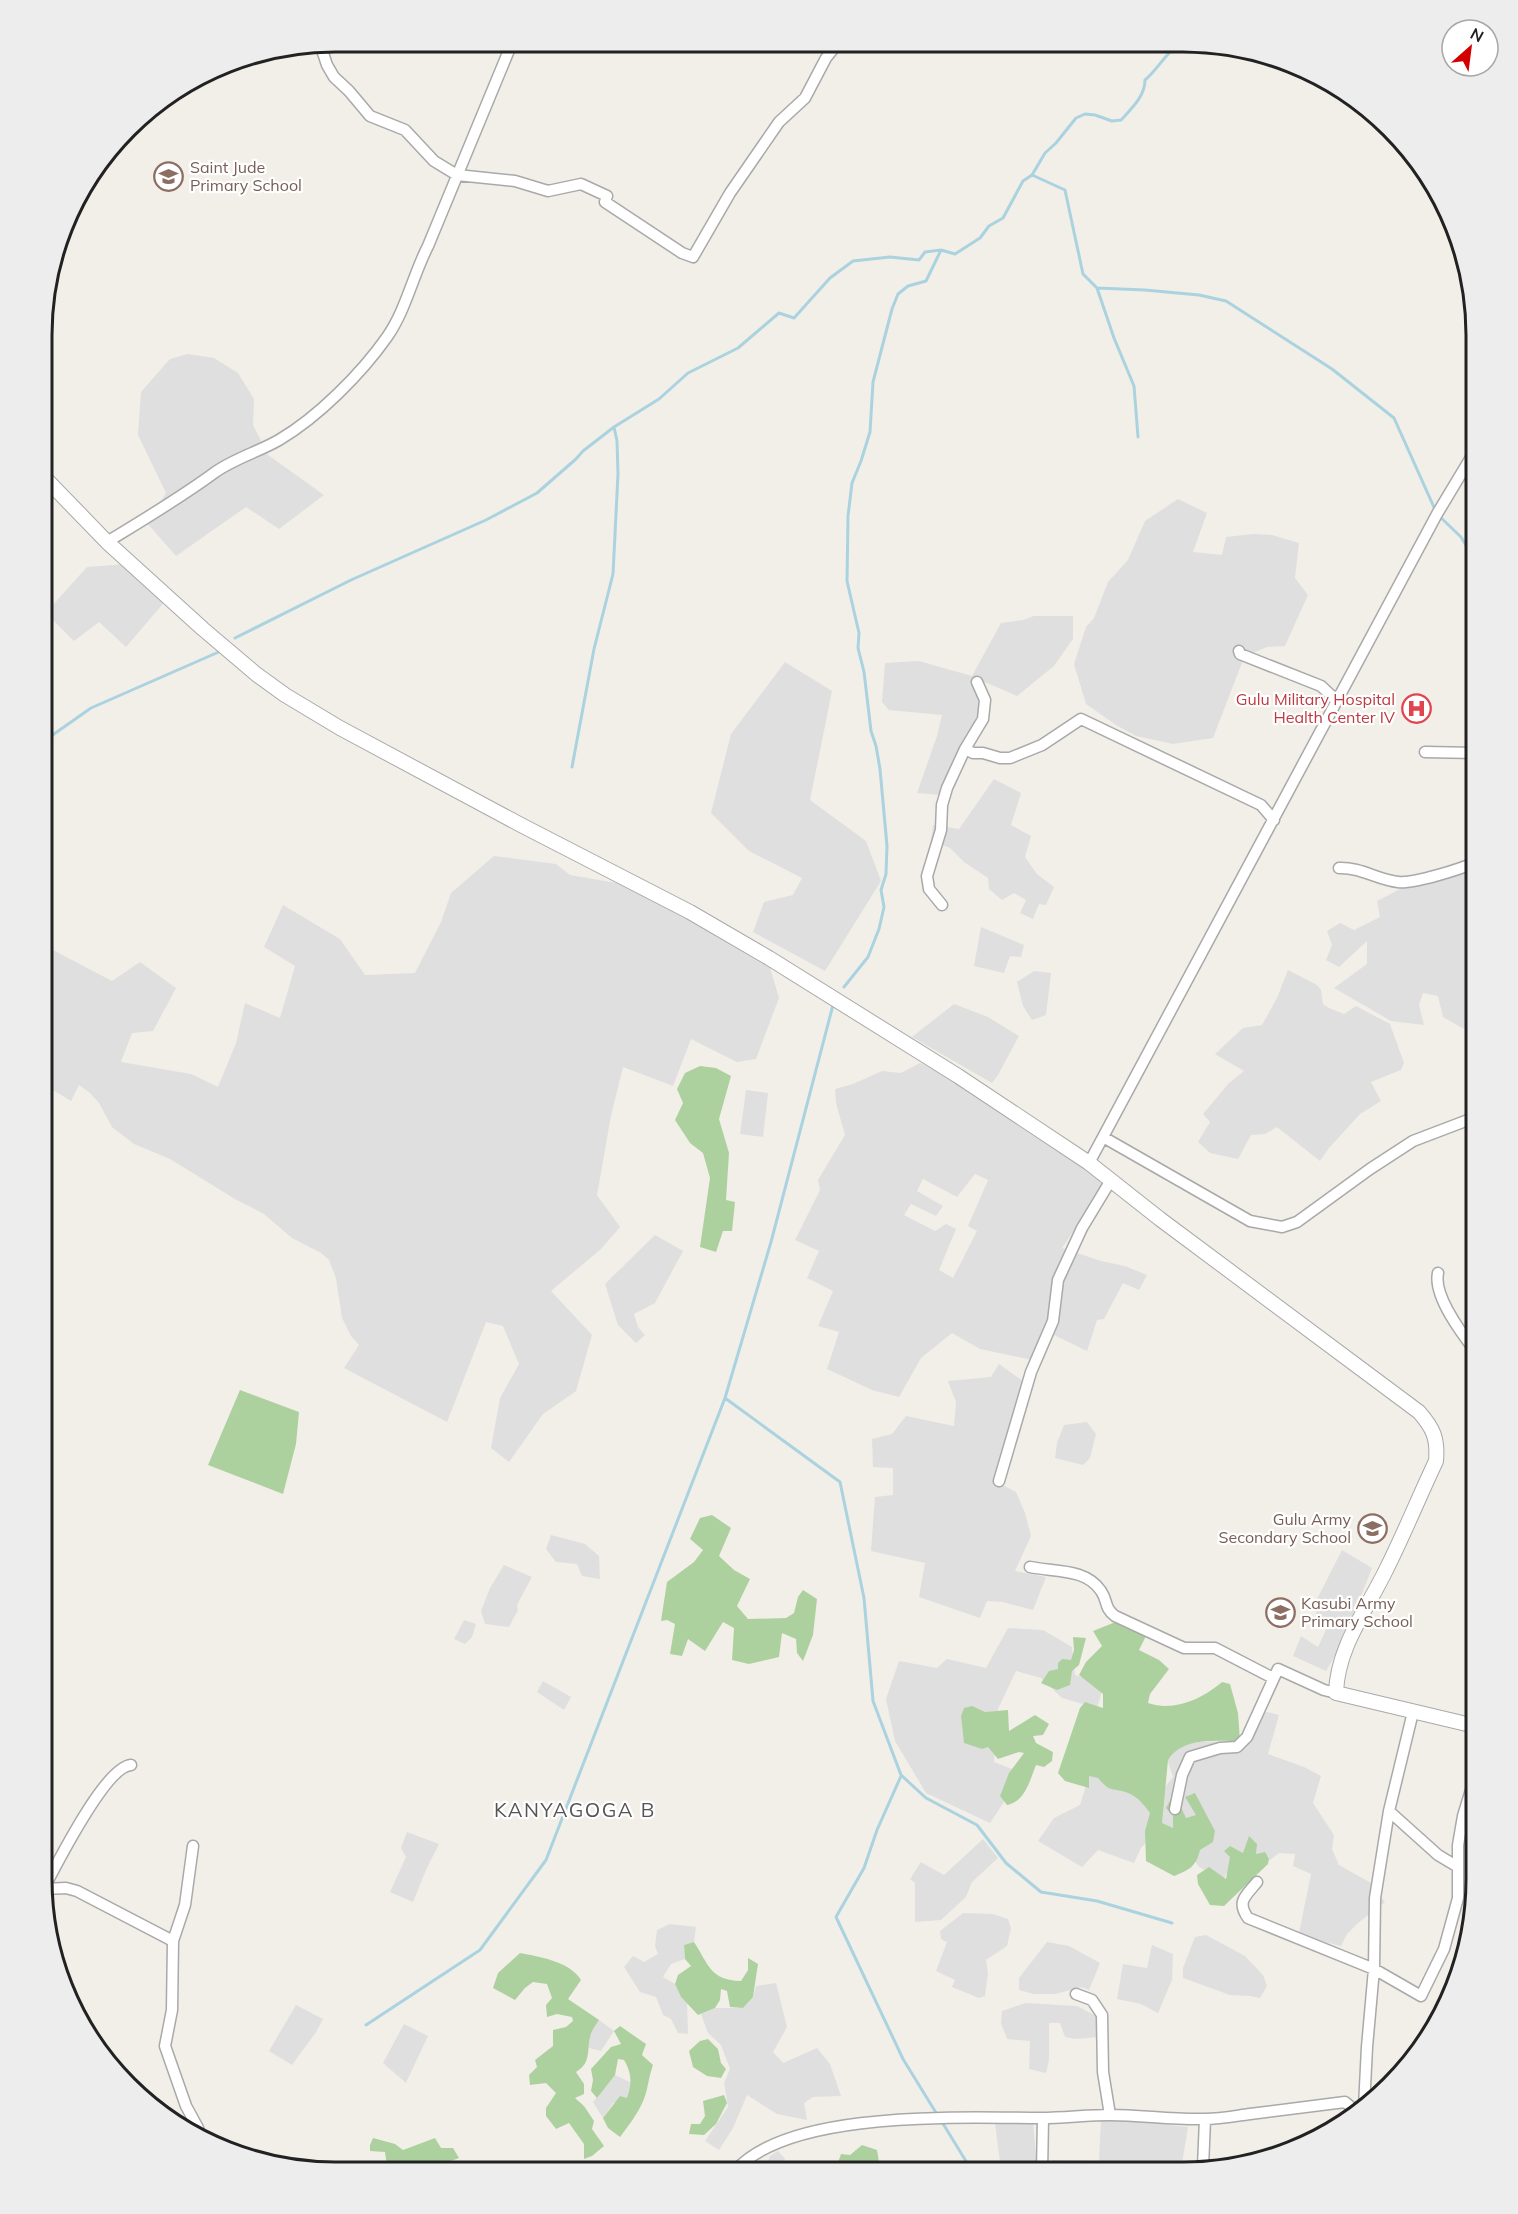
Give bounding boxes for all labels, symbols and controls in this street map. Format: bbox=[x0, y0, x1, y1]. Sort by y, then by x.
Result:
north arrow bbox=[1440, 18, 1500, 78]
text: N bbox=[1467, 23, 1487, 46]
place label: Saint Jude Primary School bbox=[190, 157, 302, 195]
school or university icon: Saint Jude Primary School bbox=[153, 160, 185, 192]
place label: Gulu Military Hospital Health Center IV bbox=[1236, 689, 1396, 727]
hospital icon: Gulu Military Hospital Health Center IV bbox=[1400, 692, 1432, 724]
place label: Gulu Army Secondary School bbox=[1219, 1509, 1351, 1547]
school or university icon: Gulu Army Secondary School bbox=[1356, 1512, 1388, 1544]
place label: Kasubi Army Primary School bbox=[1301, 1593, 1413, 1631]
school or university icon: Kasubi Army Primary School bbox=[1264, 1596, 1296, 1628]
district label: KANYAGOGA B bbox=[494, 1797, 656, 1822]

